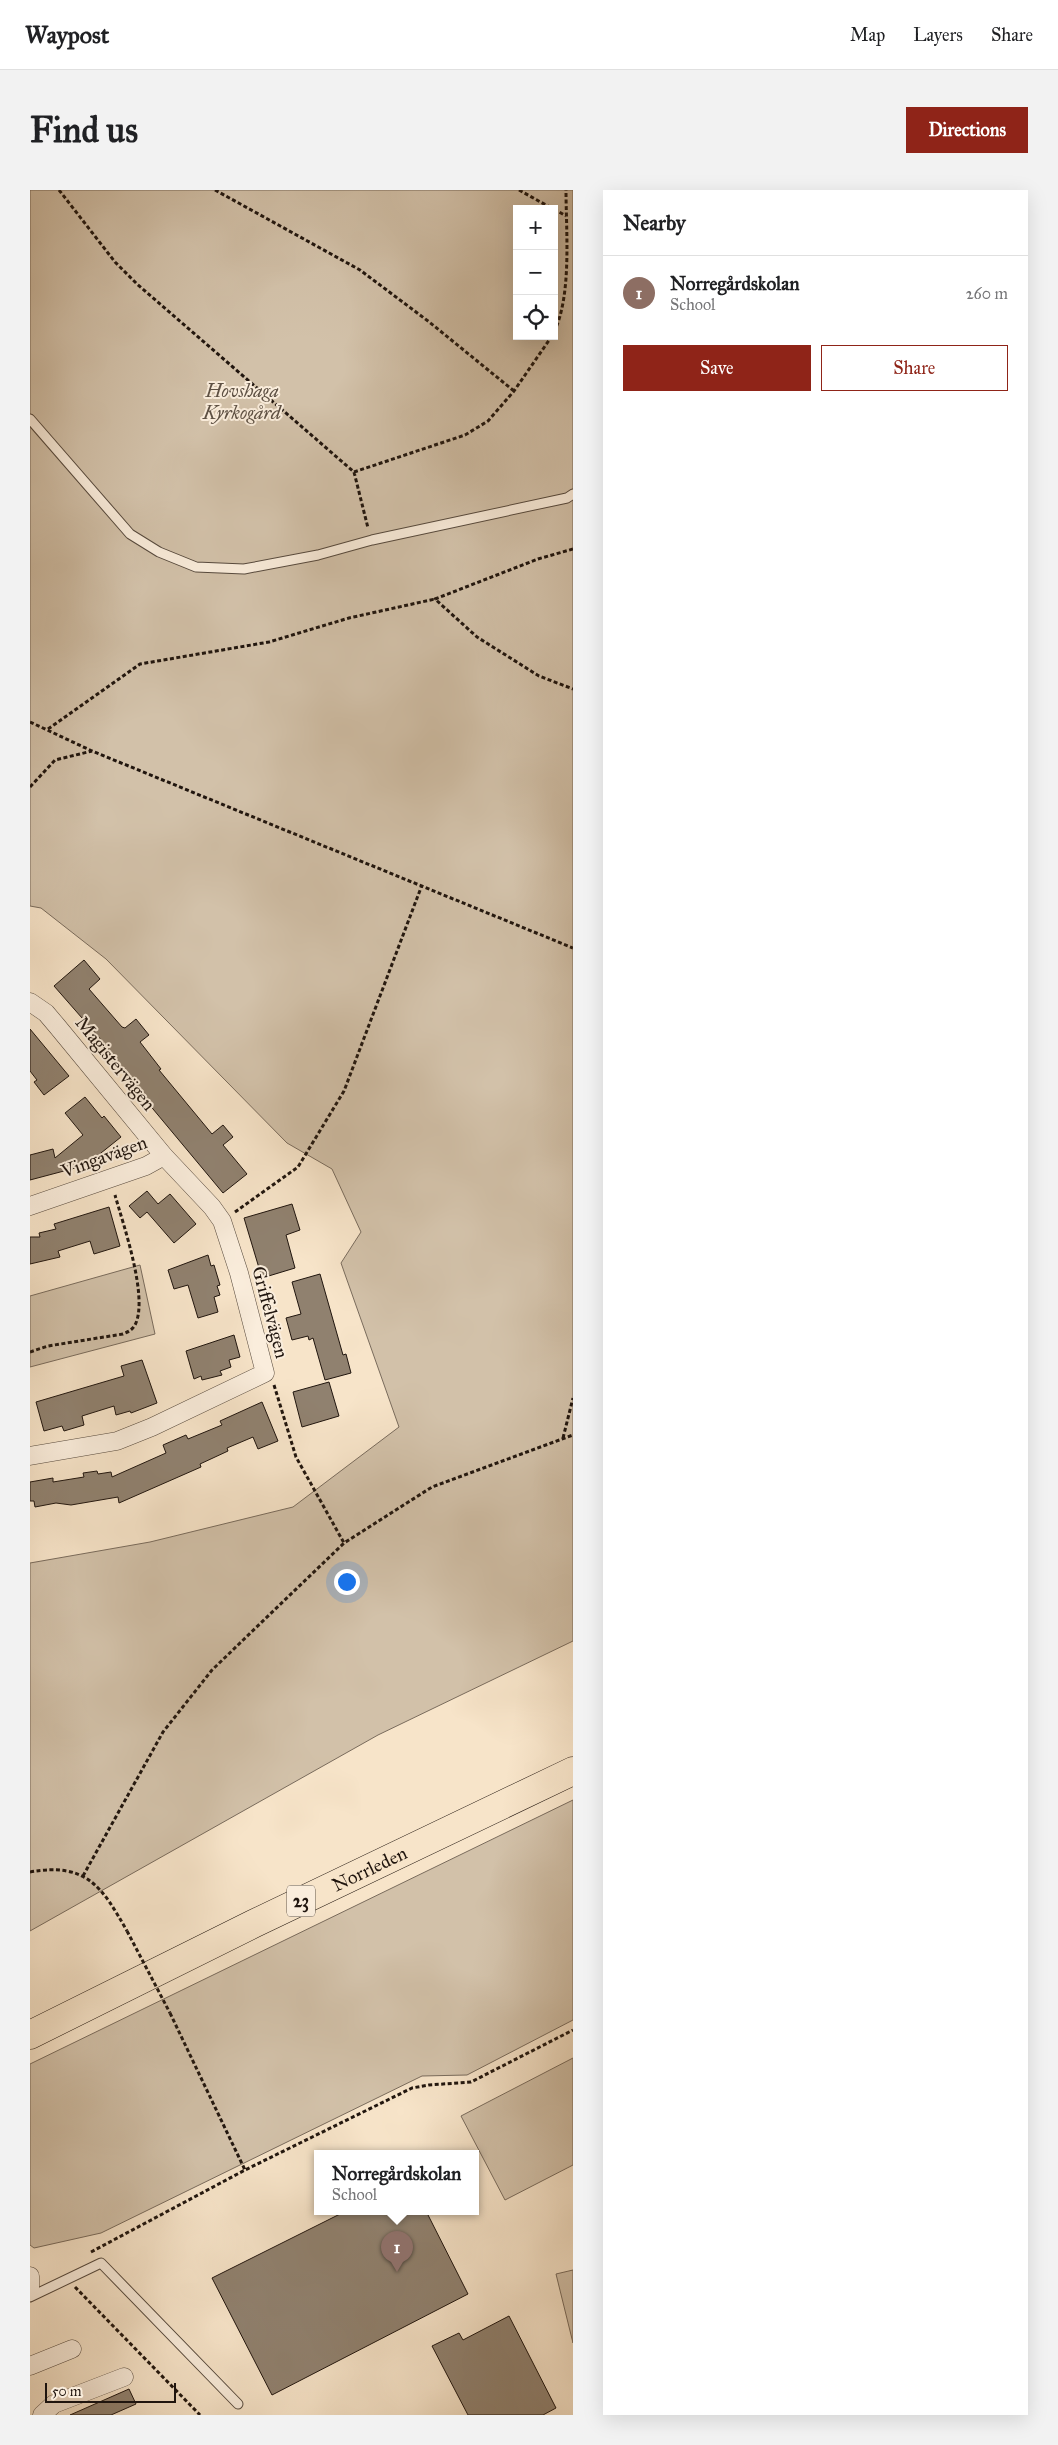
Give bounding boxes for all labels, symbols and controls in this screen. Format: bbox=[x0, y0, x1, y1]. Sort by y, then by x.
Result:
text: Waypost bbox=[25, 20, 109, 50]
text: Map bbox=[850, 24, 885, 46]
text: Layers bbox=[913, 24, 963, 46]
text: Share bbox=[991, 24, 1033, 46]
button: Directions bbox=[906, 107, 1028, 153]
text: Find us bbox=[30, 109, 138, 152]
map controls bbox=[513, 205, 558, 340]
button: + bbox=[513, 205, 558, 250]
text: Nearby bbox=[623, 210, 686, 236]
button: − bbox=[513, 250, 558, 295]
text: Norregårdskolan bbox=[670, 272, 800, 295]
text: 1 bbox=[636, 284, 642, 303]
text: 260 m bbox=[966, 284, 1008, 303]
button: locate bbox=[513, 295, 558, 340]
text: School bbox=[670, 295, 715, 314]
button: Save bbox=[623, 345, 811, 391]
button: Share bbox=[821, 345, 1008, 391]
park label: Hovshaga Kyrkogård bbox=[202, 379, 282, 424]
street label: Magistervägen bbox=[70, 1011, 161, 1116]
street label: Vingavägen bbox=[57, 1130, 151, 1184]
street label: Griffelvägen bbox=[246, 1263, 294, 1361]
your location bbox=[334, 1569, 360, 1595]
street label: Norrleden bbox=[328, 1841, 411, 1897]
road number: 23 bbox=[287, 1885, 315, 1916]
popup bbox=[314, 2150, 479, 2215]
text: Norregårdskolan bbox=[332, 2162, 461, 2185]
text: School bbox=[332, 2185, 377, 2204]
pin: 1 bbox=[381, 2231, 413, 2272]
scale bar bbox=[45, 2380, 176, 2403]
text: 50 m bbox=[52, 2383, 81, 2400]

